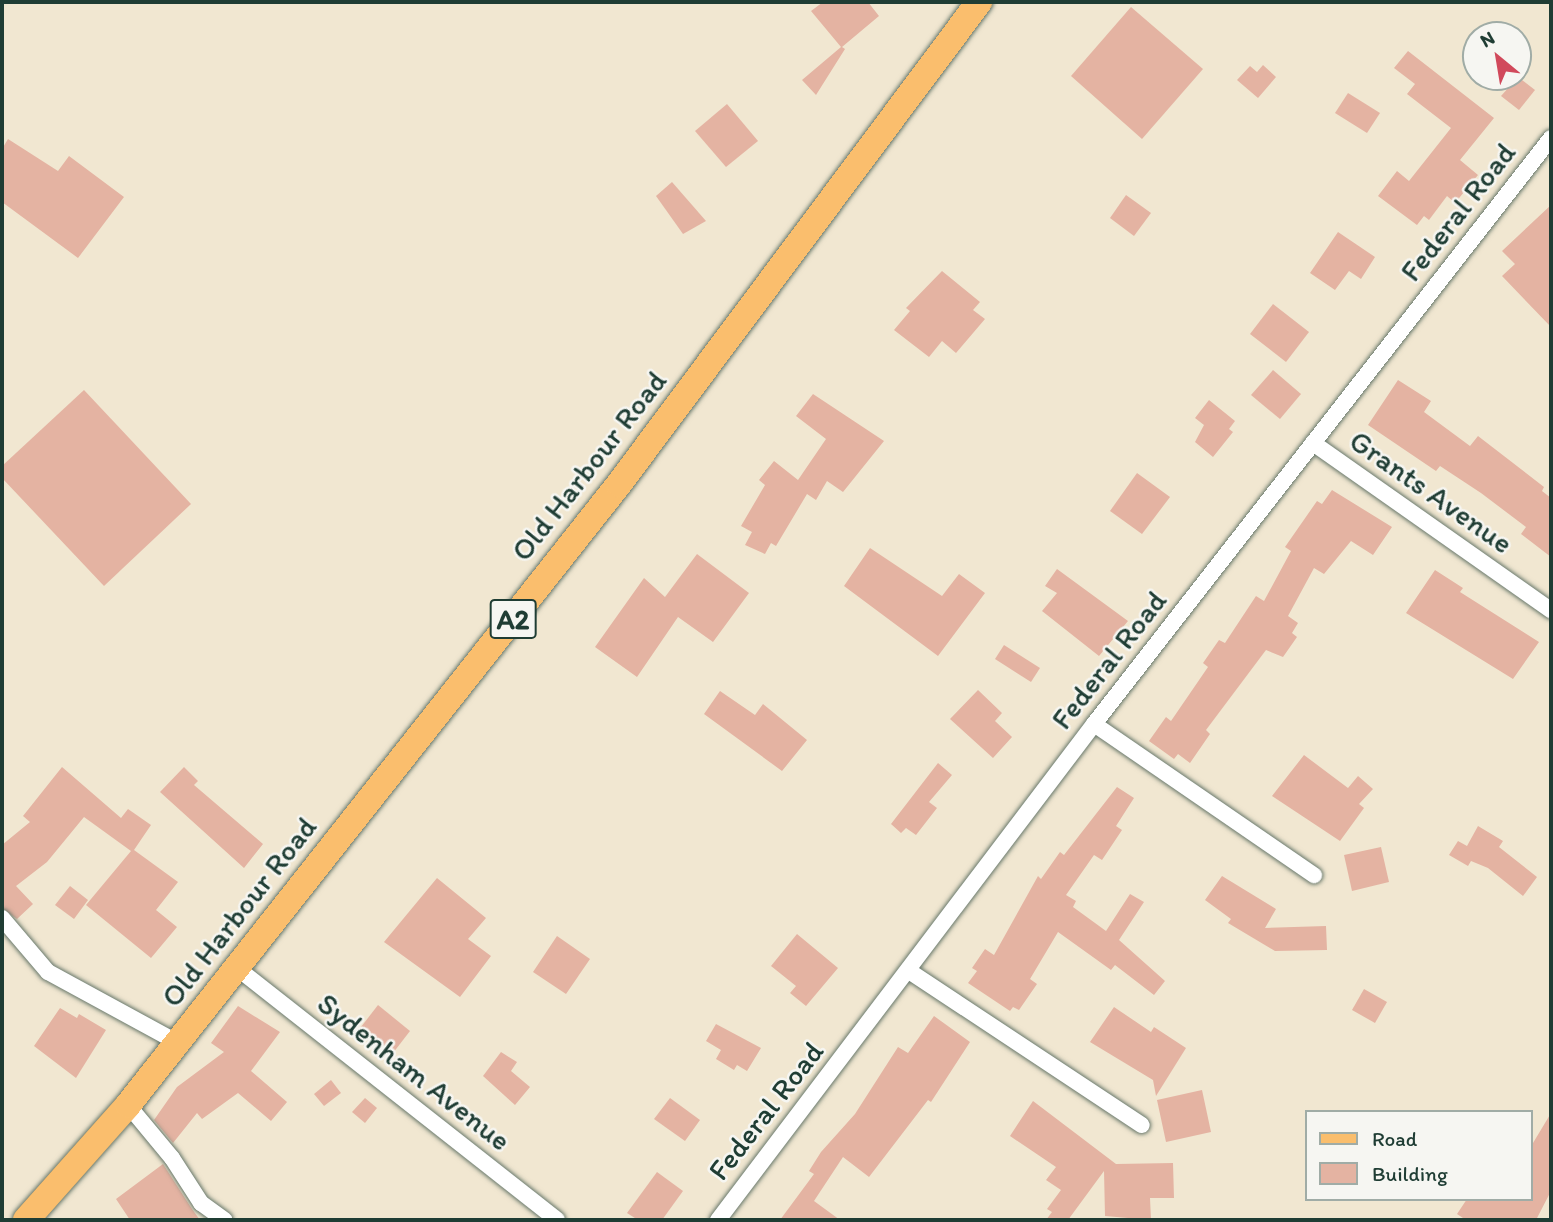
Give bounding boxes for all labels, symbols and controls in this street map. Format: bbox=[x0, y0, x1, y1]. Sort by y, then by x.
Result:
north arrow bbox=[1462, 21, 1532, 91]
text: N bbox=[1476, 26, 1499, 52]
street label: Federal Road bbox=[1393, 135, 1523, 289]
street label: Old Harbour Road bbox=[503, 363, 675, 569]
street label: Grants Avenue bbox=[1343, 423, 1519, 561]
street label: Federal Road bbox=[1044, 583, 1174, 737]
road number: A2 bbox=[489, 594, 538, 644]
street label: Old Harbour Road bbox=[153, 809, 325, 1015]
street label: Sydenham Avenue bbox=[311, 986, 517, 1158]
street label: Federal Road bbox=[701, 1034, 831, 1188]
legend bbox=[1304, 1110, 1532, 1201]
text: Road bbox=[1372, 1126, 1417, 1151]
text: Building bbox=[1372, 1161, 1448, 1186]

